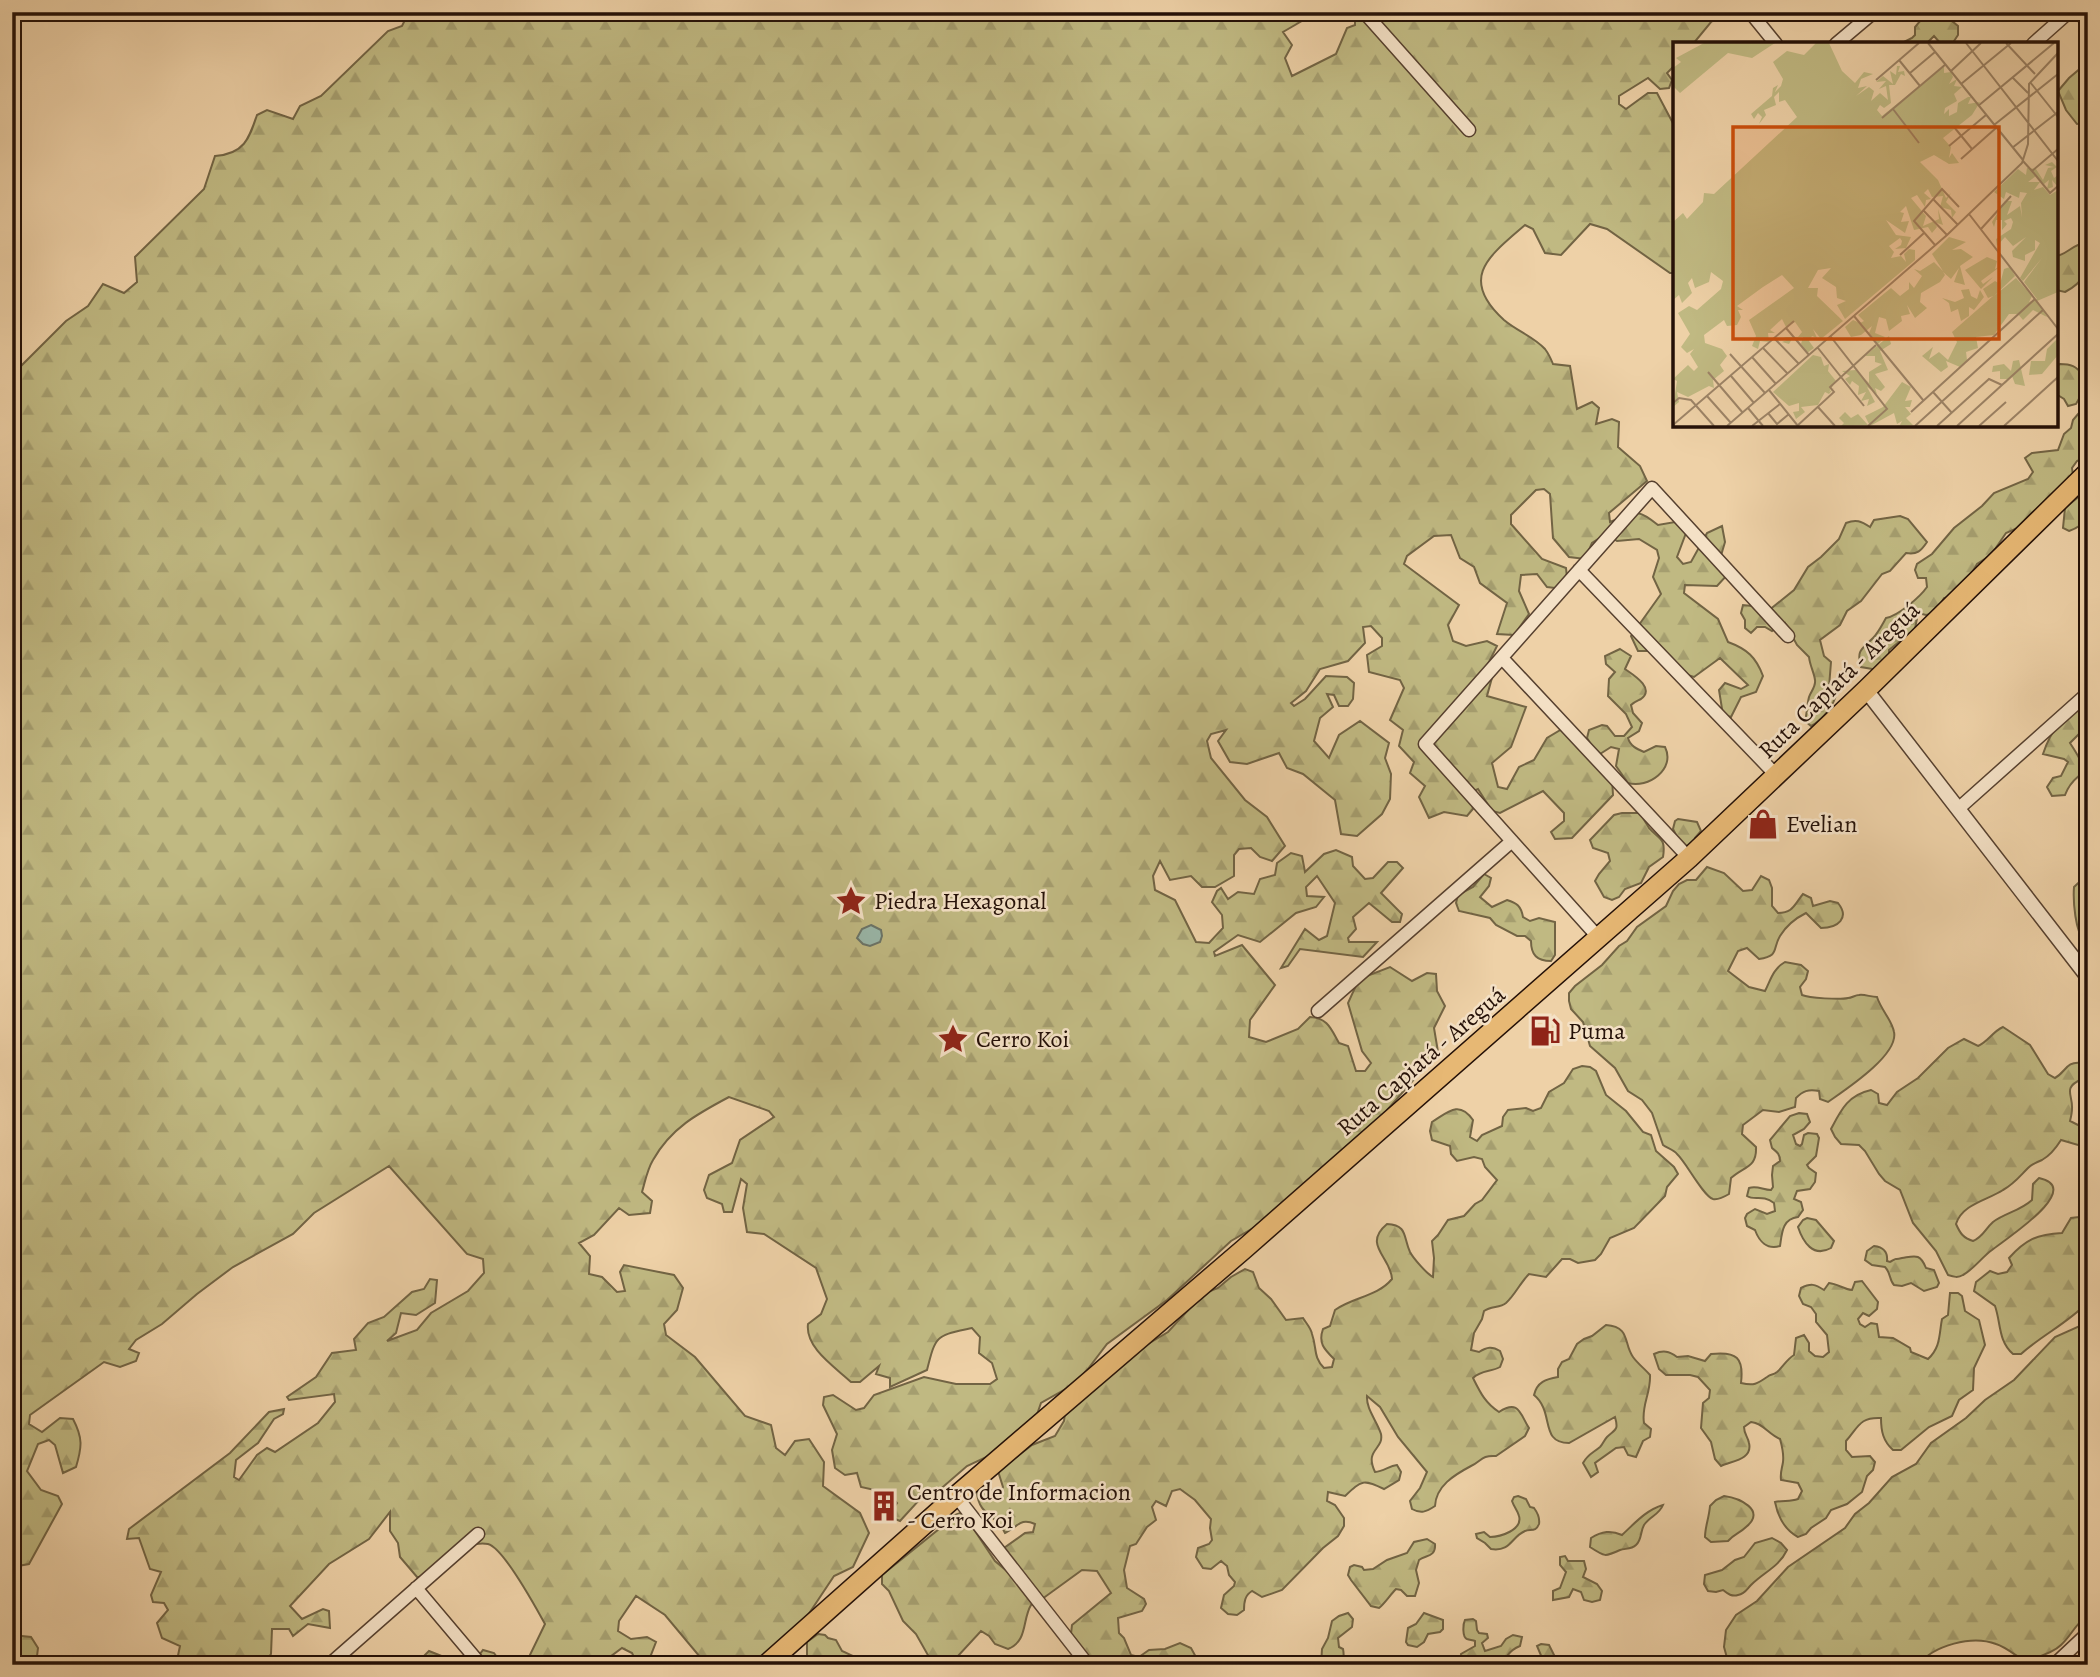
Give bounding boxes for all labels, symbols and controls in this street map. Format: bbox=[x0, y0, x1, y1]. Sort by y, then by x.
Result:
inset map bbox=[1673, 42, 2058, 427]
street label: Ruta Capiatá - Areguá bbox=[1751, 594, 1928, 766]
shop icon: Evelian bbox=[1746, 807, 1780, 841]
place label: Evelian bbox=[1786, 808, 1857, 840]
place icon: Piedra Hexagonal bbox=[834, 884, 868, 918]
place label: Piedra Hexagonal bbox=[874, 885, 1047, 917]
street label: Ruta Capiatá - Areguá bbox=[1330, 978, 1513, 1143]
fuel station icon: Puma bbox=[1528, 1014, 1562, 1048]
place label: Puma bbox=[1568, 1015, 1626, 1047]
place icon: Cerro Koi bbox=[936, 1022, 970, 1056]
place label: Cerro Koi bbox=[976, 1023, 1069, 1055]
place label: Centro de Informacion - Cerro Koi bbox=[907, 1476, 1131, 1536]
building icon: Centro de Informacion - Cerro Koi bbox=[867, 1489, 901, 1523]

